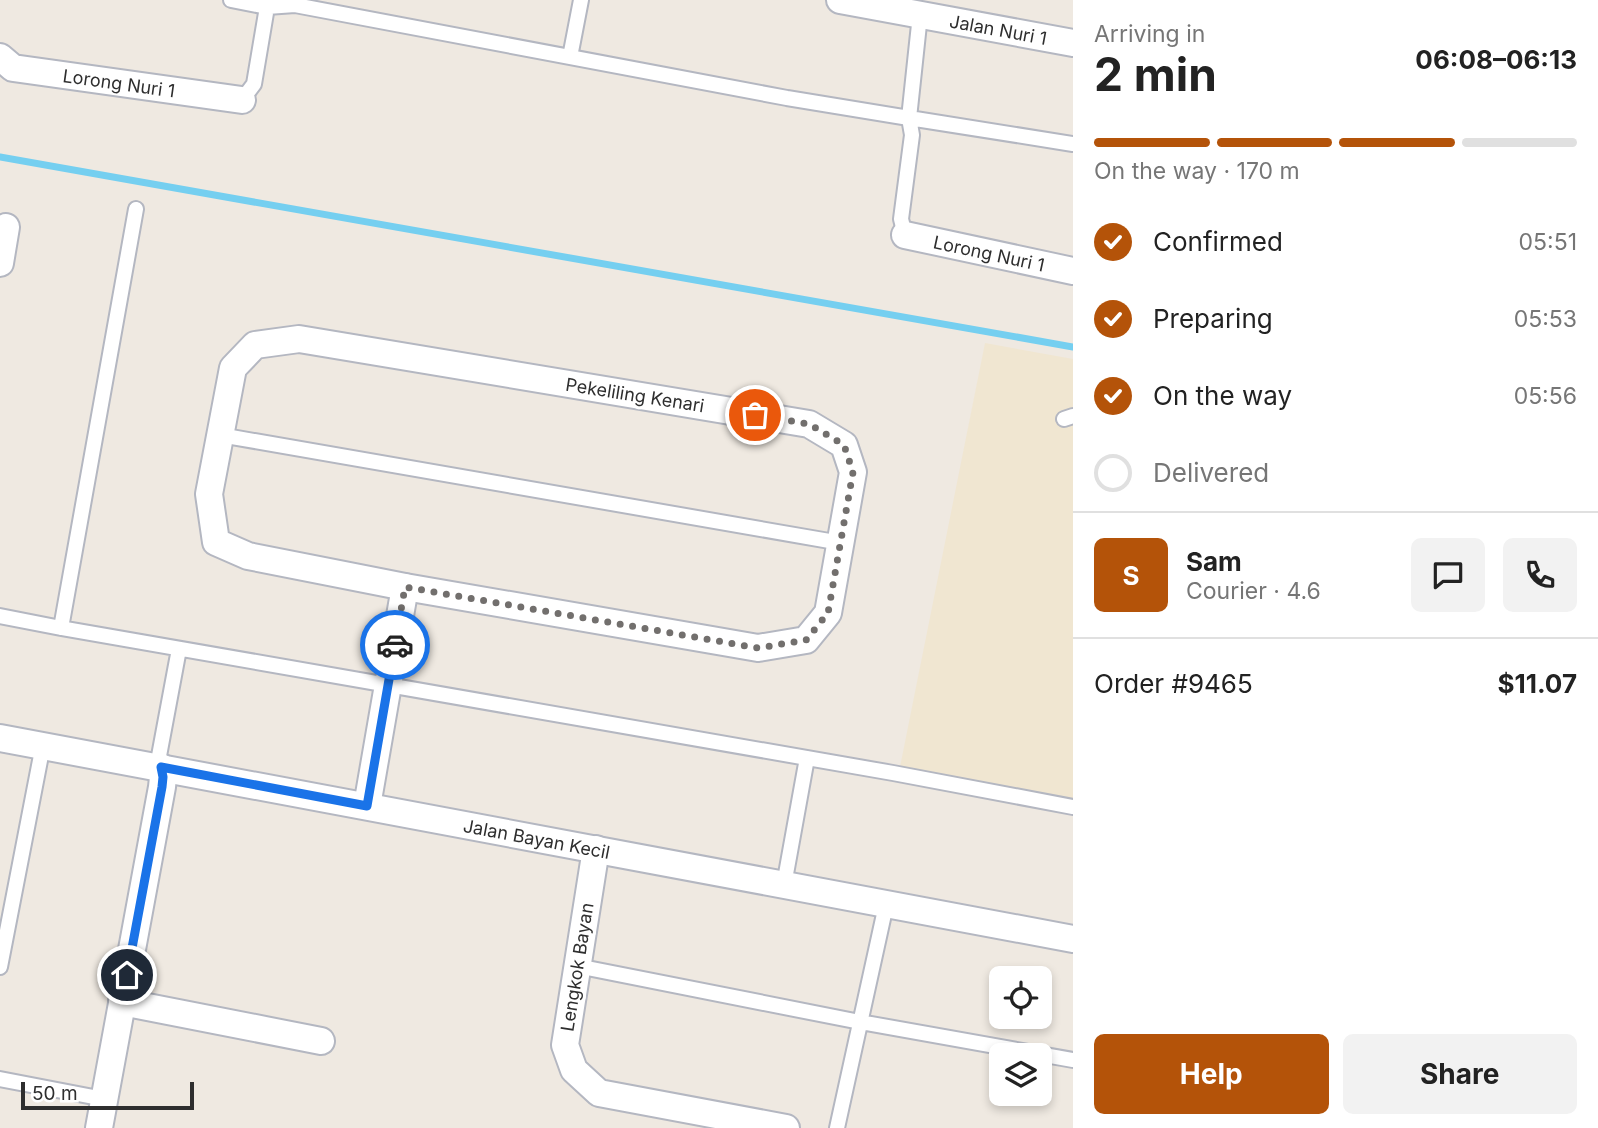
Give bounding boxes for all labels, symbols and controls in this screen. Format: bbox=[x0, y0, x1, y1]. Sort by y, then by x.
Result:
street label: Jalan Nuri 1 bbox=[948, 10, 1049, 48]
text: Arriving in bbox=[1094, 20, 1205, 48]
text: 06:08–06:13 bbox=[1415, 44, 1577, 75]
text: 2 min bbox=[1094, 46, 1217, 102]
street label: Lorong Nuri 1 bbox=[62, 65, 176, 101]
text: On the way · 170 m bbox=[1094, 157, 1300, 185]
icon: check bbox=[1094, 223, 1132, 261]
text: Confirmed bbox=[1153, 226, 1283, 257]
text: 05:51 bbox=[1519, 228, 1577, 256]
street label: Lorong Nuri 1 bbox=[932, 231, 1047, 275]
icon: check bbox=[1094, 300, 1132, 338]
text: Preparing bbox=[1153, 303, 1273, 334]
text: 05:53 bbox=[1514, 305, 1577, 333]
street label: Pekeliling Kenari bbox=[564, 374, 706, 416]
icon: check bbox=[1094, 377, 1132, 415]
text: On the way bbox=[1153, 380, 1292, 411]
text: 05:56 bbox=[1514, 382, 1577, 410]
pin bbox=[725, 385, 785, 445]
icon: bag bbox=[736, 396, 774, 434]
text: Delivered bbox=[1153, 457, 1269, 488]
button: chat bbox=[1411, 538, 1485, 612]
button: phone bbox=[1503, 538, 1577, 612]
text: Sam bbox=[1186, 546, 1242, 577]
text: S bbox=[1122, 560, 1140, 591]
text: Courier · 4.6 bbox=[1186, 577, 1321, 605]
courier bbox=[360, 610, 430, 680]
icon: car bbox=[376, 626, 414, 664]
text: Order #9465 bbox=[1094, 668, 1253, 699]
text: $11.07 bbox=[1497, 668, 1577, 699]
street label: Jalan Bayan Kecil bbox=[462, 814, 612, 863]
street label: Lengkok Bayan bbox=[556, 901, 598, 1033]
pin bbox=[97, 945, 157, 1005]
icon: home bbox=[108, 956, 146, 994]
map controls bbox=[989, 966, 1052, 1106]
button: locate bbox=[989, 966, 1052, 1029]
button: Help bbox=[1094, 1034, 1329, 1114]
button: Share bbox=[1343, 1034, 1577, 1114]
button: layers bbox=[989, 1043, 1052, 1106]
scale bar bbox=[21, 1079, 194, 1111]
text: 50 m bbox=[32, 1082, 78, 1105]

